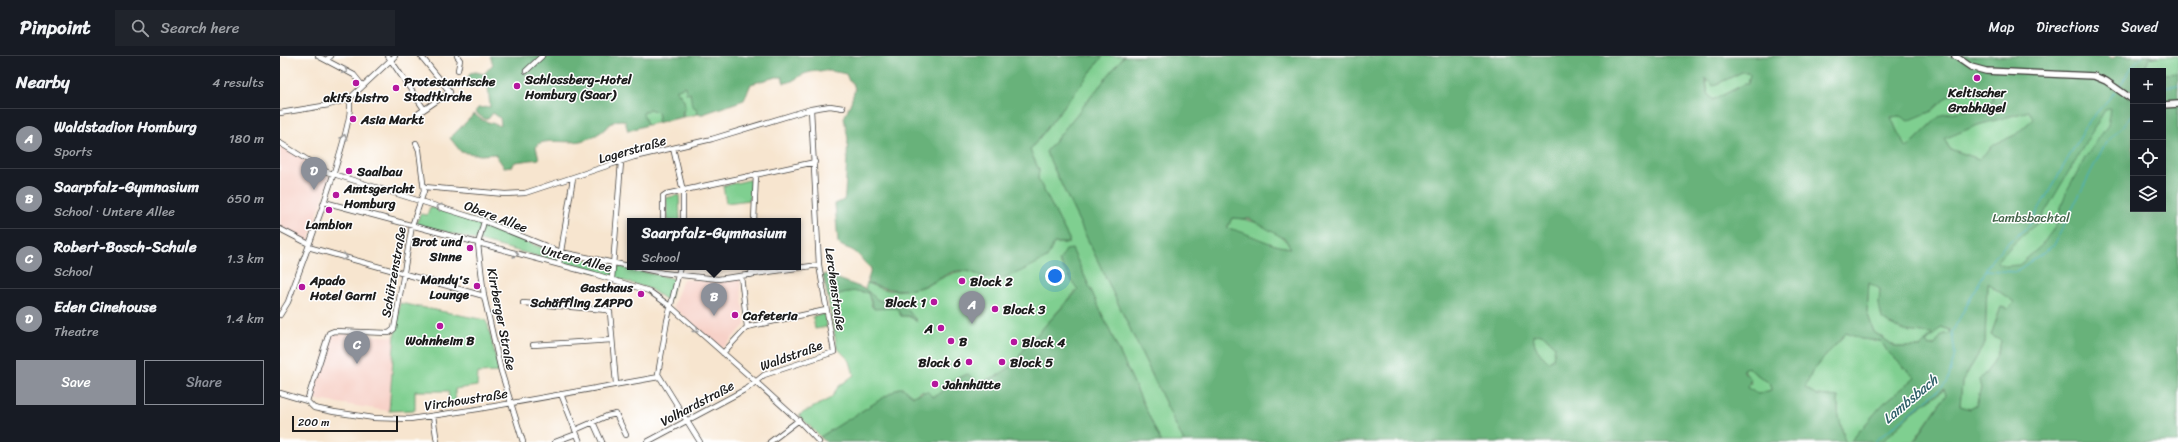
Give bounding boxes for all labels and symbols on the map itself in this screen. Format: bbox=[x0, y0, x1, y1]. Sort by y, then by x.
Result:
one-way arrow bbox=[341, 66, 348, 74]
place label: Schlossberg-Hotel Homburg (Saar) bbox=[524, 68, 633, 106]
place label: Protestantische Stadtkirche bbox=[403, 70, 496, 108]
marker: Keltischer Grabhügel bbox=[1972, 73, 1982, 83]
marker: akifs bistro bbox=[351, 78, 361, 88]
marker: Schlossberg-Hotel Homburg (Saar) bbox=[512, 81, 522, 91]
place label: Keltischer Grabhügel bbox=[1947, 81, 2008, 119]
marker: Protestantische Stadtkirche bbox=[391, 83, 401, 93]
place label: akifs bistro bbox=[322, 86, 389, 109]
place label: Asia Markt bbox=[360, 108, 424, 131]
marker: Asia Markt bbox=[348, 114, 358, 124]
street label: Lagerstraße bbox=[595, 129, 669, 170]
one-way arrow bbox=[339, 134, 348, 141]
pin: D bbox=[301, 157, 327, 190]
place label: Saalbau bbox=[356, 160, 403, 183]
marker: Saalbau bbox=[344, 166, 354, 176]
place label: Amtsgericht Homburg bbox=[343, 177, 415, 215]
marker: Amtsgericht Homburg bbox=[331, 190, 341, 200]
street label: Obere Allee bbox=[461, 194, 531, 239]
one-way arrow bbox=[436, 203, 443, 212]
marker: Lambion bbox=[324, 205, 334, 215]
park label: Lambsbachtal bbox=[1992, 206, 2070, 229]
place label: Lambion bbox=[306, 213, 353, 236]
street label: Schützenstraße bbox=[374, 225, 413, 319]
place label: Brot und Sinne bbox=[412, 230, 463, 268]
street label: Untere Allee bbox=[539, 238, 615, 279]
marker: Brot und Sinne bbox=[465, 243, 475, 253]
street label: Lerchenstraße bbox=[818, 246, 853, 332]
one-way arrow bbox=[513, 249, 519, 257]
one-way arrow bbox=[342, 252, 349, 261]
street label: Kirrberger Straße bbox=[480, 266, 523, 373]
your location bbox=[1045, 266, 1065, 286]
place label: Mandy's Lounge bbox=[419, 268, 470, 306]
place label: Apado Hotel Garni bbox=[309, 269, 377, 307]
place label: Block 2 bbox=[970, 270, 1013, 293]
place label: Gasthaus Schäffling ZAPPO bbox=[529, 276, 634, 314]
marker: Block 2 bbox=[957, 276, 967, 286]
marker: Mandy's Lounge bbox=[472, 281, 482, 291]
marker: Apado Hotel Garni bbox=[297, 282, 307, 292]
pin: B bbox=[701, 283, 727, 316]
marker: Gasthaus Schäffling ZAPPO bbox=[636, 289, 646, 299]
place label: Block 1 bbox=[885, 291, 926, 314]
pin: A bbox=[959, 291, 985, 324]
marker: Block 1 bbox=[929, 297, 939, 307]
place label: Block 3 bbox=[1003, 298, 1046, 321]
place label: Cafeteria bbox=[742, 304, 798, 327]
marker: Block 3 bbox=[990, 304, 1000, 314]
marker: Cafeteria bbox=[730, 310, 740, 320]
place label: A bbox=[923, 317, 933, 340]
marker: Wohnheim B bbox=[435, 321, 445, 331]
marker: A bbox=[936, 323, 946, 333]
one-way arrow bbox=[692, 325, 699, 332]
place label: Wohnheim B bbox=[405, 329, 475, 352]
place label: B bbox=[959, 330, 968, 353]
pin: C bbox=[344, 331, 370, 364]
place label: Block 4 bbox=[1022, 331, 1066, 354]
street label: Waldstraße bbox=[757, 334, 826, 377]
marker: B bbox=[946, 336, 956, 346]
marker: Block 4 bbox=[1009, 337, 1019, 347]
place label: Block 6 bbox=[918, 351, 962, 374]
place label: Block 5 bbox=[1010, 351, 1053, 374]
marker: Block 6 bbox=[964, 357, 974, 367]
marker: Block 5 bbox=[997, 357, 1007, 367]
water label: Lambsbach bbox=[1877, 367, 1945, 430]
place label: Jahnhütte bbox=[942, 373, 1001, 396]
street label: Volhardstraße bbox=[656, 374, 739, 433]
marker: Jahnhütte bbox=[930, 379, 940, 389]
street label: Virchowstraße bbox=[423, 381, 510, 417]
scale bar bbox=[292, 414, 398, 433]

